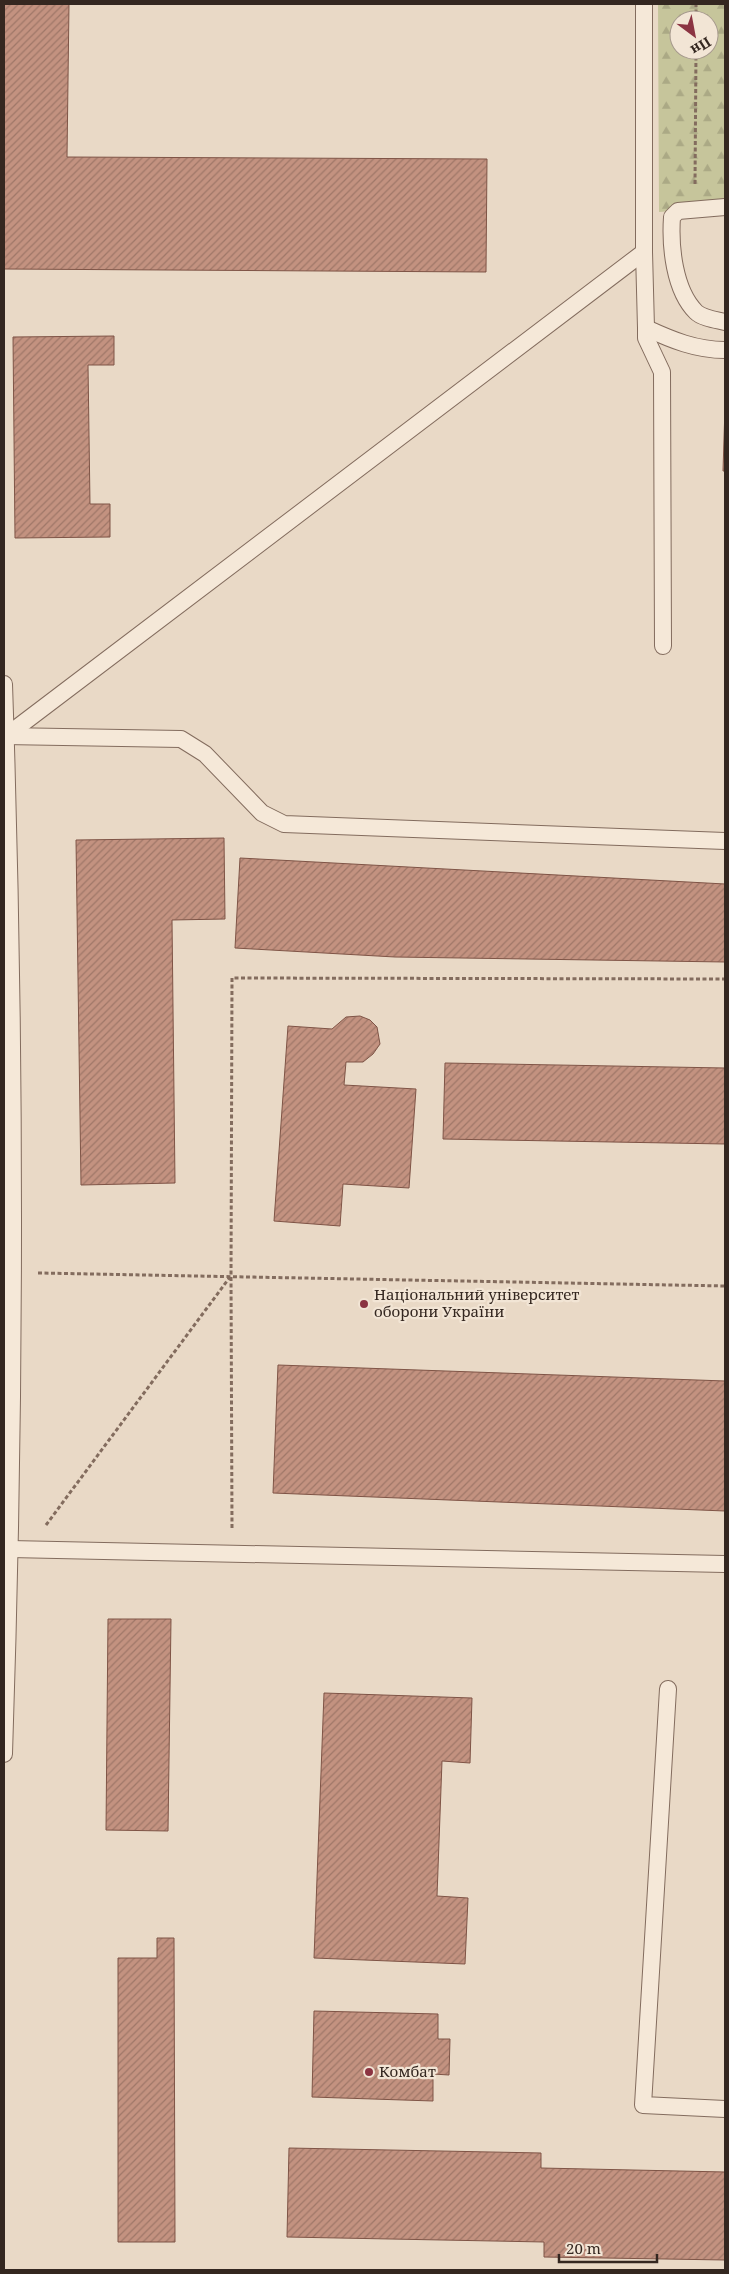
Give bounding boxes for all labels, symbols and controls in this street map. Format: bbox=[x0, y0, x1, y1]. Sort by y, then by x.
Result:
north arrow bbox=[669, 10, 719, 60]
text: Пн bbox=[687, 33, 715, 60]
place label: Національний університет оборони України bbox=[374, 1284, 579, 1321]
marker: Національний університет оборони України bbox=[358, 1298, 370, 1310]
place label: Комбат bbox=[379, 2061, 436, 2081]
marker: Комбат bbox=[363, 2066, 375, 2078]
scale bar bbox=[559, 2232, 656, 2264]
text: 20 m bbox=[566, 2238, 601, 2258]

